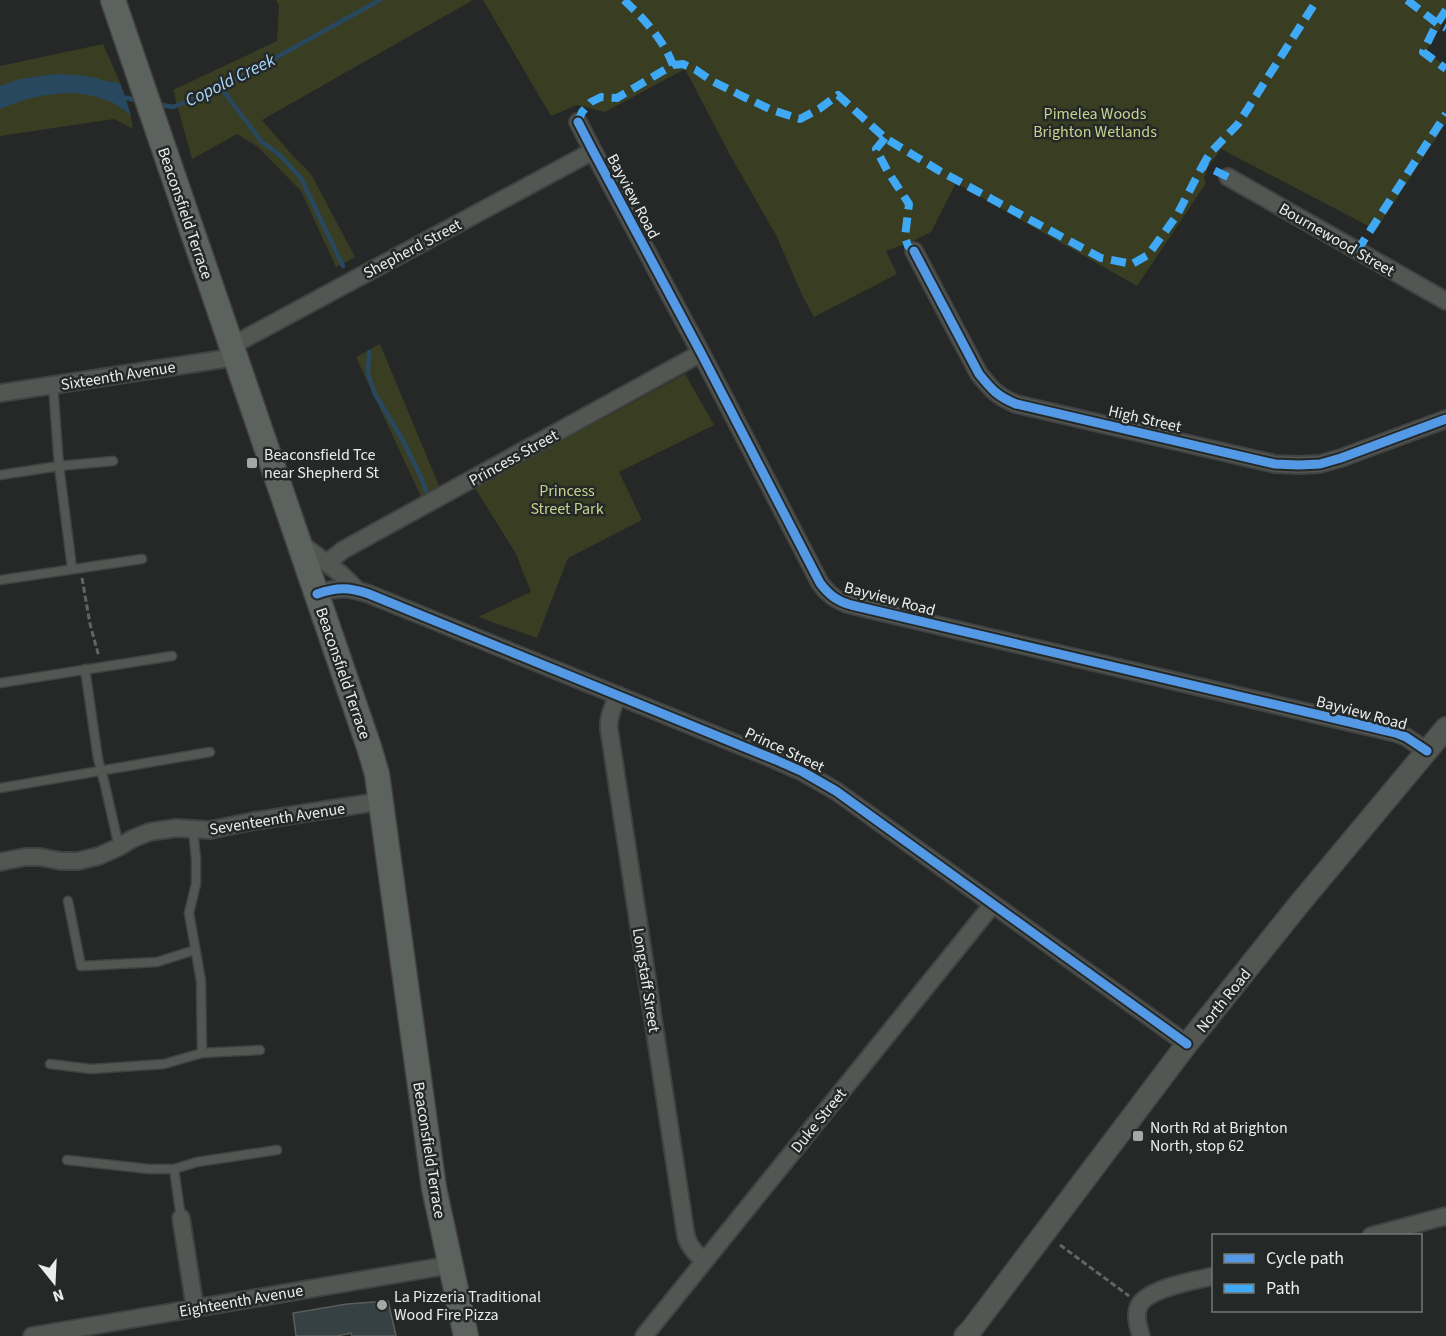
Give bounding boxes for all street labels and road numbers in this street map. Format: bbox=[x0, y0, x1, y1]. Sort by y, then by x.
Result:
street label: Beaconsfield Terrace bbox=[152, 144, 218, 282]
street label: Bayview Road bbox=[601, 150, 665, 243]
street label: Bournewood Street bbox=[1275, 198, 1399, 282]
street label: Shepherd Street bbox=[360, 213, 466, 284]
street label: Sixteenth Avenue bbox=[59, 356, 177, 396]
street label: High Street bbox=[1106, 400, 1184, 438]
street label: Princess Street bbox=[465, 424, 563, 491]
street label: Bayview Road bbox=[842, 576, 938, 622]
street label: Beaconsfield Terrace bbox=[310, 604, 376, 742]
street label: Bayview Road bbox=[1314, 690, 1410, 736]
street label: Prince Street bbox=[741, 722, 828, 778]
street label: Seventeenth Avenue bbox=[208, 797, 347, 841]
street label: Longstaff Street bbox=[627, 927, 665, 1034]
street label: North Road bbox=[1191, 964, 1256, 1037]
street label: Beaconsfield Terrace bbox=[407, 1080, 451, 1220]
street label: Duke Street bbox=[786, 1083, 852, 1158]
street label: Eighteenth Avenue bbox=[177, 1279, 305, 1323]

